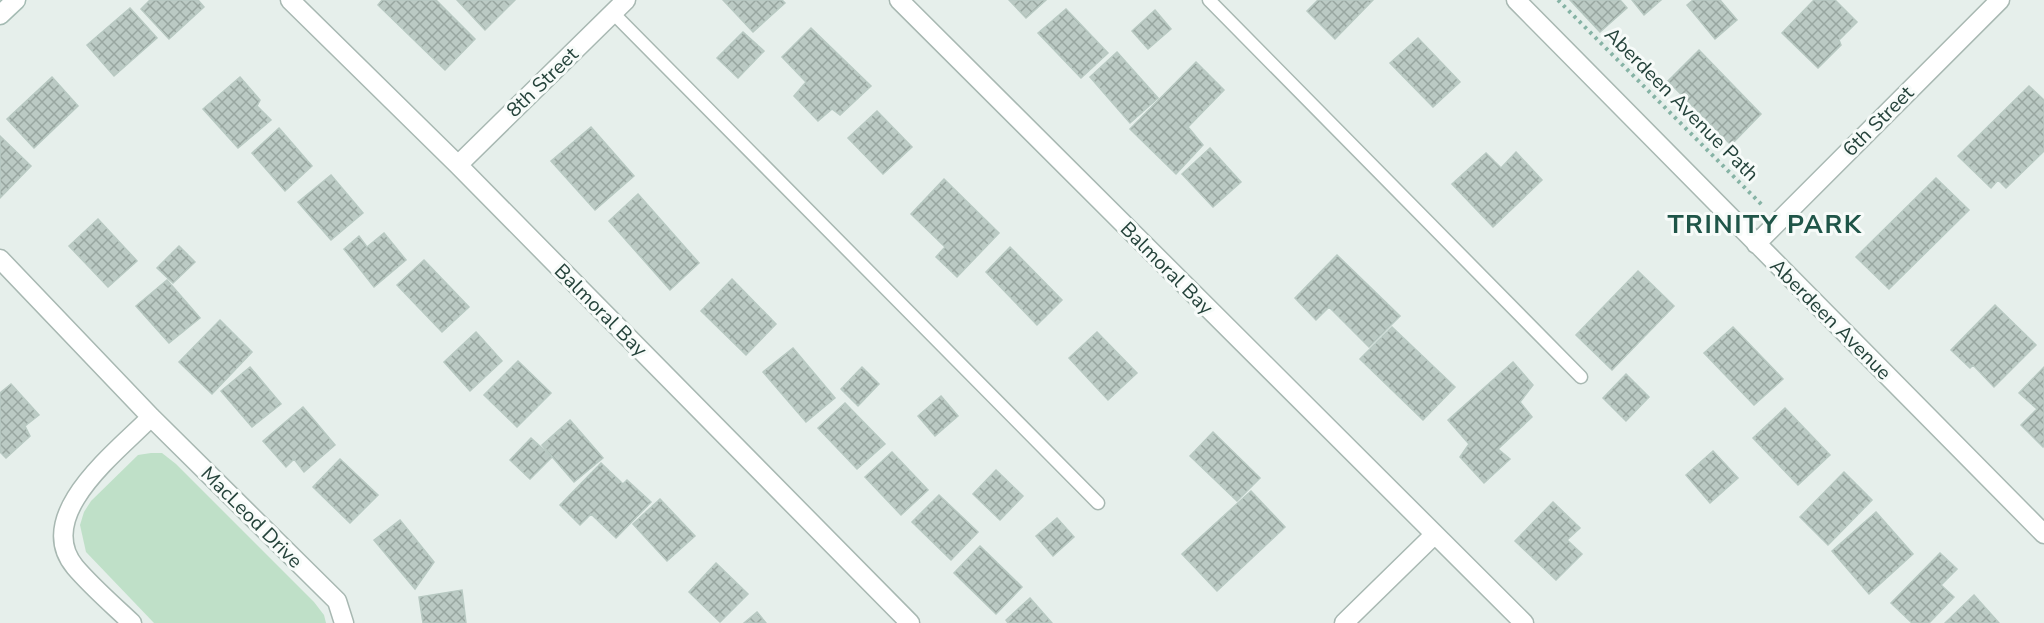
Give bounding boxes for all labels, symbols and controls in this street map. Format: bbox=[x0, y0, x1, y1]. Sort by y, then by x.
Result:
street label: Aberdeen Avenue Path bbox=[1599, 21, 1765, 187]
street label: 8th Street bbox=[501, 41, 585, 123]
street label: 6th Street bbox=[1837, 79, 1920, 163]
district label: TRINITY PARK bbox=[1667, 207, 1863, 242]
street label: Balmoral Bay bbox=[1114, 216, 1220, 321]
street label: Aberdeen Avenue bbox=[1764, 253, 1897, 386]
street label: Balmoral Bay bbox=[548, 258, 654, 363]
street label: MacLeod Drive bbox=[195, 461, 308, 574]

